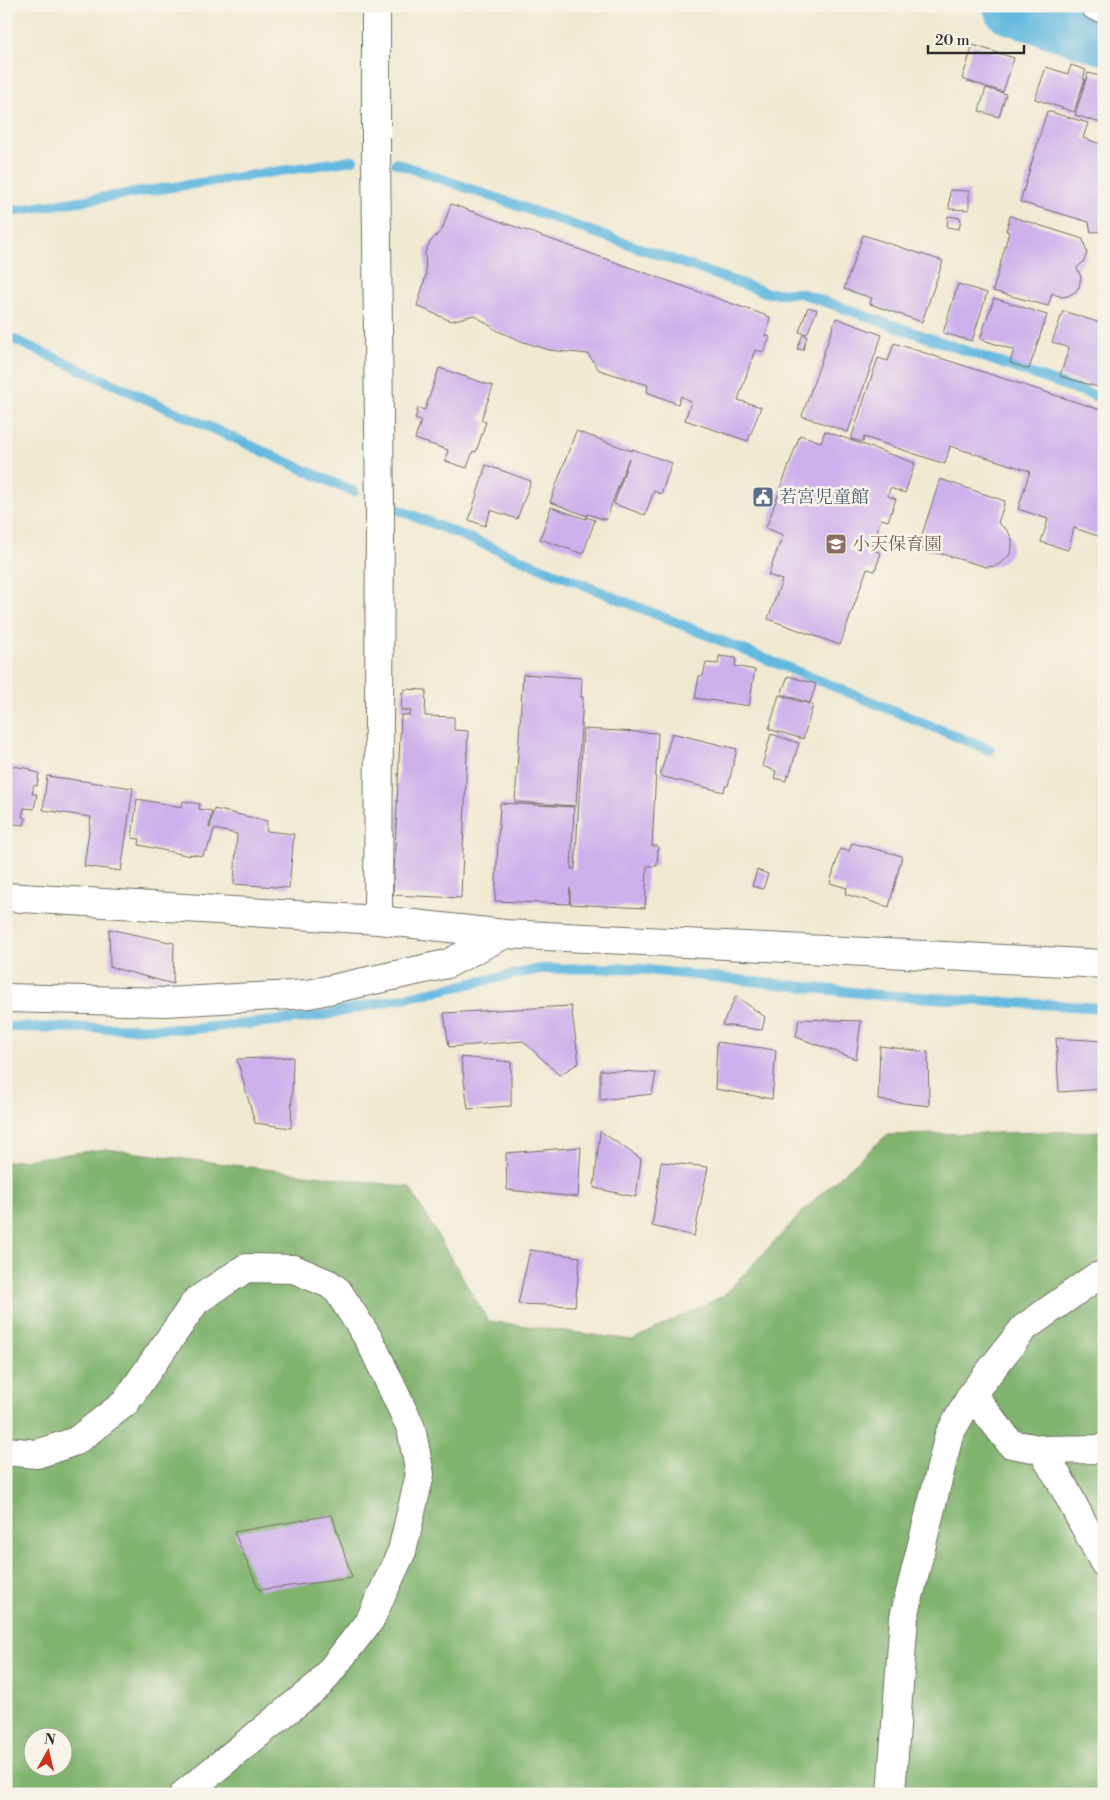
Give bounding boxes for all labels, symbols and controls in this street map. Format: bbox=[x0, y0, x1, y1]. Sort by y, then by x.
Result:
scale bar bbox=[928, 22, 1024, 54]
text: 20 m bbox=[935, 31, 970, 50]
public building icon: 若宮児童館 bbox=[751, 485, 775, 509]
place label: 若宮児童館 bbox=[779, 486, 869, 509]
school or university icon: 小天保育園 bbox=[824, 532, 848, 556]
place label: 小天保育園 bbox=[852, 533, 942, 556]
north arrow bbox=[22, 1728, 72, 1778]
text: N bbox=[43, 1730, 56, 1750]

